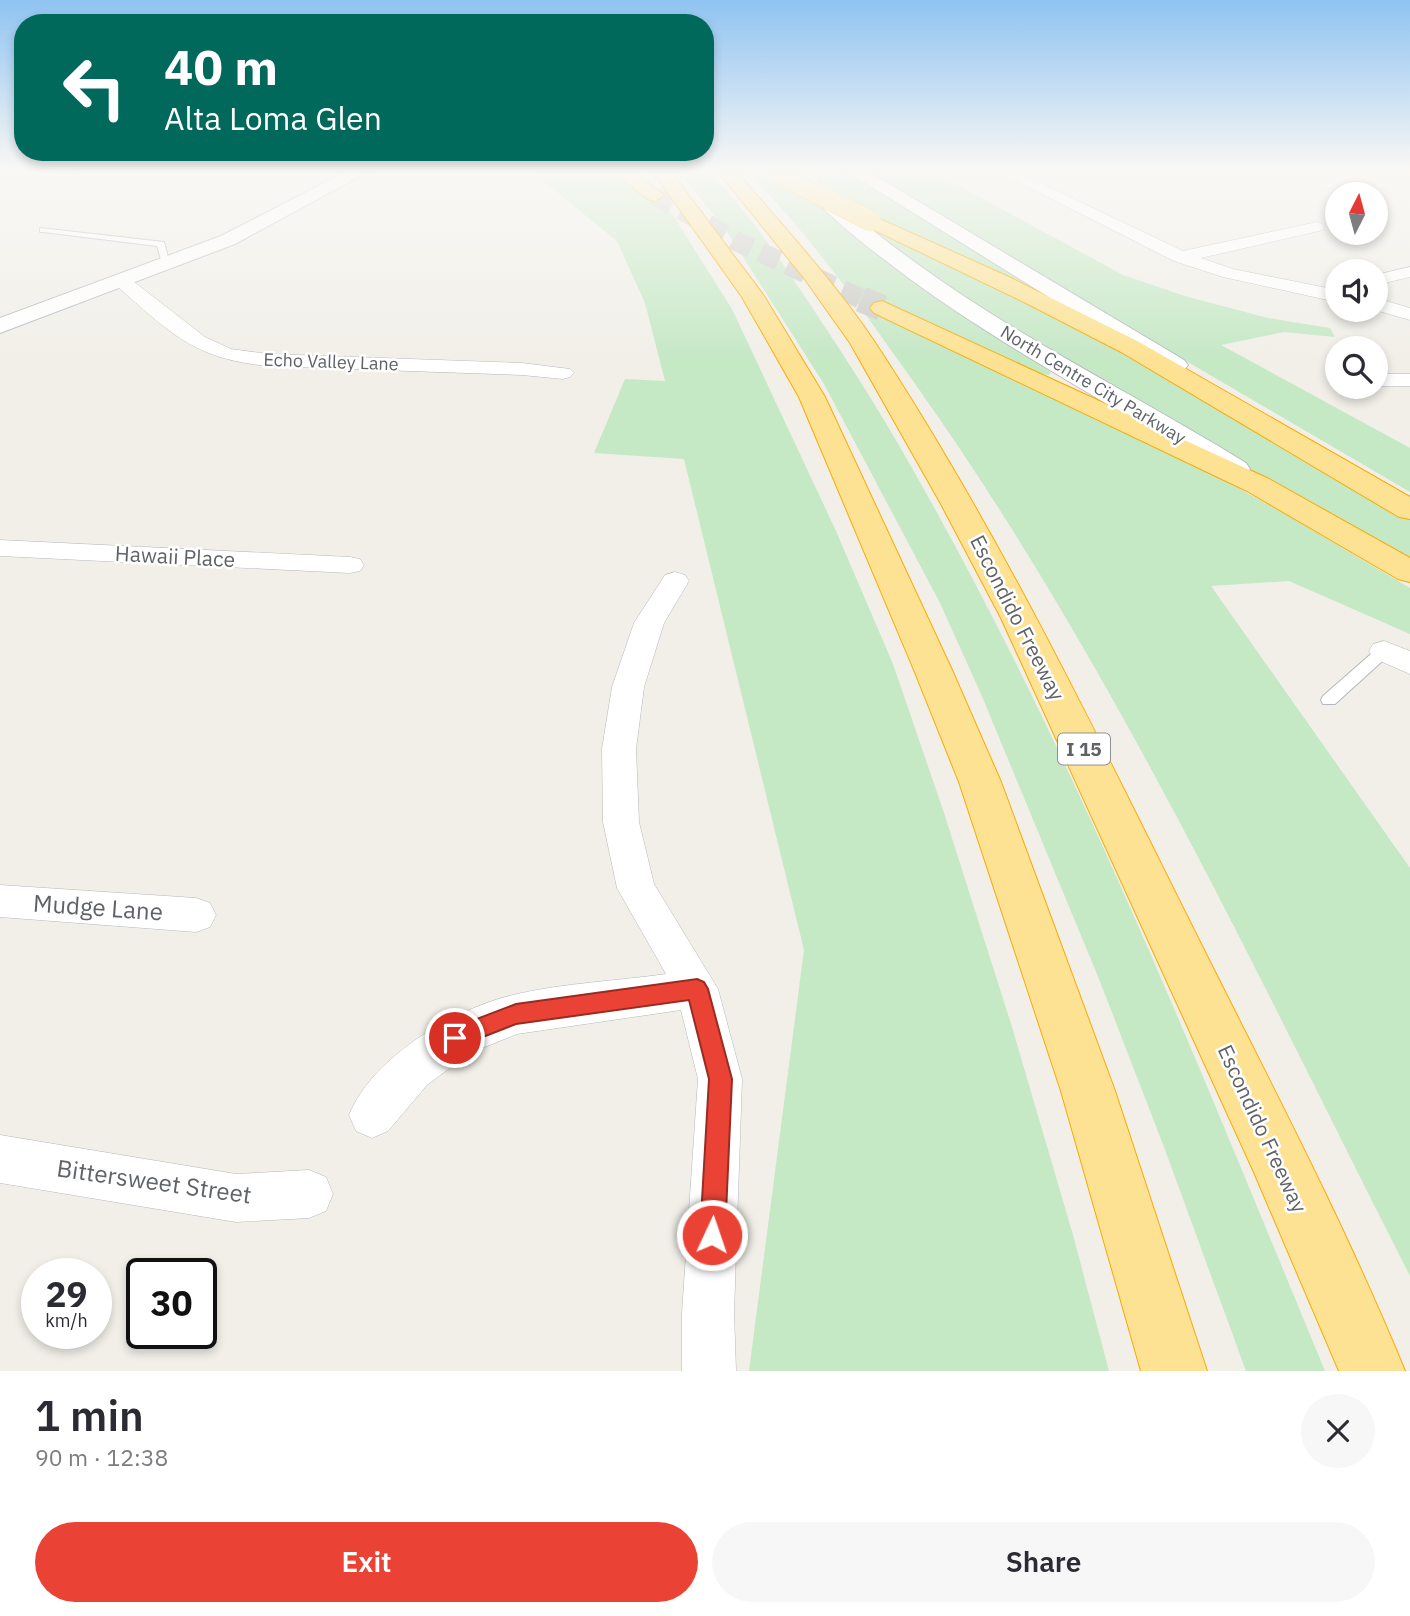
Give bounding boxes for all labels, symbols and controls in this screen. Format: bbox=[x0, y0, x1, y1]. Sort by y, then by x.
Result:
text: 40 m bbox=[164, 35, 278, 98]
icon: left bbox=[49, 42, 140, 133]
text: Alta Loma Glen bbox=[164, 97, 382, 139]
north arrow bbox=[1325, 182, 1388, 245]
map controls bbox=[1325, 182, 1388, 399]
button: sound bbox=[1325, 259, 1388, 322]
street label: North Centre City Parkway bbox=[996, 320, 1190, 449]
button: search bbox=[1325, 336, 1388, 399]
street label: Echo Valley Lane bbox=[263, 348, 399, 375]
street label: Escondido Freeway bbox=[964, 530, 1072, 706]
street label: Hawaii Place bbox=[114, 539, 236, 573]
road number: I 15 bbox=[1058, 734, 1110, 764]
street label: Mudge Lane bbox=[32, 887, 164, 927]
pin bbox=[425, 1008, 485, 1068]
icon: arrive bbox=[436, 1019, 474, 1057]
street label: Escondido Freeway bbox=[1212, 1040, 1314, 1218]
street label: Bittersweet Street bbox=[55, 1152, 254, 1211]
position arrow bbox=[675, 1198, 749, 1272]
speed limit sign: 30 bbox=[126, 1258, 217, 1349]
text: 29 bbox=[45, 1271, 88, 1317]
text: km/h bbox=[45, 1309, 88, 1332]
text: 1 min bbox=[35, 1388, 144, 1443]
button: close bbox=[1301, 1394, 1375, 1468]
text: 90 m · 12:38 bbox=[35, 1442, 168, 1472]
button: Exit bbox=[35, 1522, 698, 1602]
button: Share bbox=[712, 1522, 1375, 1602]

